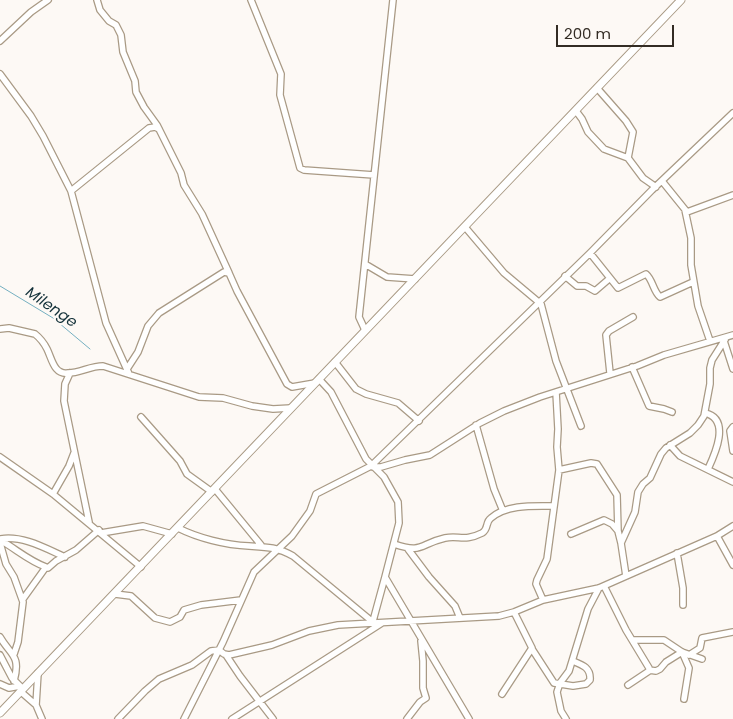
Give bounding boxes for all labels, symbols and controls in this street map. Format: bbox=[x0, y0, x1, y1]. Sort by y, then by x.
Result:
scale bar bbox=[558, 15, 676, 47]
text: 200 m bbox=[564, 23, 611, 44]
water label: Milenge bbox=[22, 284, 80, 332]

